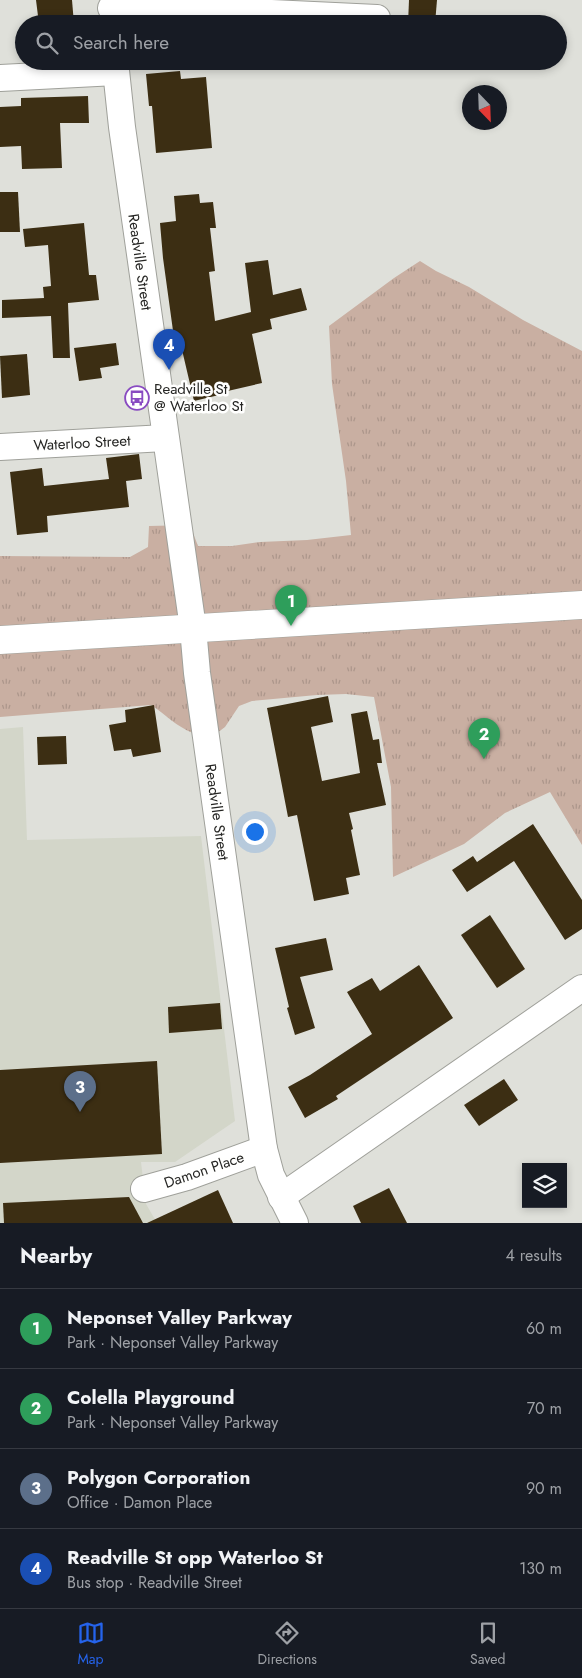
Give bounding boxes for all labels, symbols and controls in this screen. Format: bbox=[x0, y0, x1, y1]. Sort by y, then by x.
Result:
search box bbox=[15, 15, 567, 70]
icon: search bbox=[33, 29, 61, 57]
text: Search here bbox=[73, 29, 169, 56]
north arrow bbox=[462, 85, 507, 130]
street label: Readville Street bbox=[122, 212, 158, 312]
pin: 4 bbox=[153, 329, 185, 370]
place label: Readville St @ Waterloo St bbox=[154, 378, 244, 417]
bus stop icon: Readville St @ Waterloo St bbox=[124, 385, 150, 411]
street label: Waterloo Street bbox=[33, 429, 131, 457]
pin: 1 bbox=[275, 585, 307, 626]
pin: 2 bbox=[468, 718, 500, 759]
street label: Readville Street bbox=[199, 762, 235, 862]
your location bbox=[242, 819, 268, 845]
pin: 3 bbox=[64, 1071, 96, 1112]
street label: Damon Place bbox=[161, 1146, 247, 1194]
map controls bbox=[522, 1163, 567, 1208]
button: layers bbox=[522, 1163, 567, 1208]
text: Nearby bbox=[20, 1241, 92, 1271]
text: 4 results bbox=[506, 1244, 562, 1267]
text: Neponset Valley Parkway bbox=[67, 1304, 292, 1331]
text: 1 bbox=[32, 1317, 40, 1340]
text: 60 m bbox=[526, 1317, 562, 1340]
text: Park · Neponset Valley Parkway bbox=[67, 1331, 278, 1354]
text: Colella Playground bbox=[67, 1384, 234, 1411]
text: 2 bbox=[31, 1397, 41, 1420]
text: 70 m bbox=[527, 1397, 562, 1420]
text: Park · Neponset Valley Parkway bbox=[67, 1411, 278, 1434]
text: Polygon Corporation bbox=[67, 1464, 250, 1491]
text: 3 bbox=[31, 1477, 41, 1500]
text: 90 m bbox=[526, 1477, 562, 1500]
text: Office · Damon Place bbox=[67, 1491, 212, 1514]
text: Readville St opp Waterloo St bbox=[67, 1544, 323, 1571]
text: 4 bbox=[30, 1557, 42, 1580]
text: 130 m bbox=[519, 1557, 562, 1580]
text: Bus stop · Readville Street bbox=[67, 1571, 242, 1594]
tab: Map bbox=[77, 1619, 105, 1669]
tab: Directions bbox=[258, 1619, 317, 1669]
tab: Saved bbox=[470, 1619, 505, 1669]

